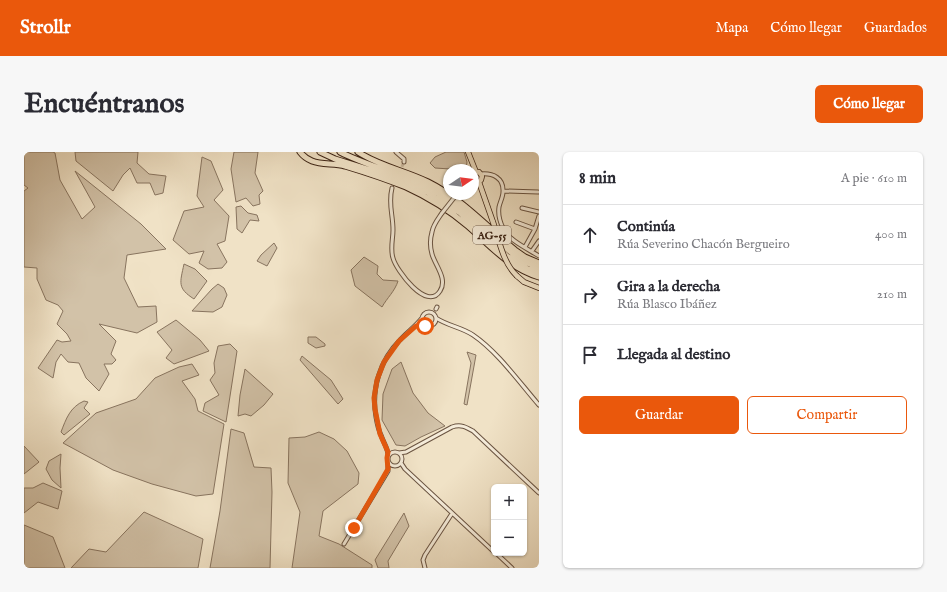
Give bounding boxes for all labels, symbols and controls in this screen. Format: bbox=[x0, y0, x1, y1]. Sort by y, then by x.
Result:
text: Strollr bbox=[20, 16, 71, 40]
text: Mapa bbox=[715, 19, 748, 37]
text: Cómo llegar bbox=[770, 19, 842, 37]
text: Guardados bbox=[864, 19, 927, 37]
button: Cómo llegar bbox=[815, 85, 923, 123]
text: Encuéntranos bbox=[24, 87, 184, 122]
north arrow bbox=[443, 164, 479, 200]
text: 8 min bbox=[579, 168, 616, 189]
text: A pie · 610 m bbox=[841, 170, 907, 187]
text: Continúa bbox=[617, 217, 675, 236]
icon: ahead bbox=[579, 224, 601, 246]
road number: AG-55 bbox=[473, 226, 511, 244]
text: 400 m bbox=[875, 226, 907, 243]
text: Rúa Severino Chacón Bergueiro bbox=[617, 236, 790, 253]
text: Gira a la derecha bbox=[617, 277, 720, 296]
icon: right bbox=[579, 284, 601, 306]
text: 210 m bbox=[877, 286, 907, 303]
text: Rúa Blasco Ibáñez bbox=[617, 296, 717, 313]
route start bbox=[416, 317, 434, 335]
icon: arrive bbox=[579, 344, 601, 366]
text: Llegada al destino bbox=[617, 345, 730, 364]
button: Guardar bbox=[579, 396, 739, 434]
button: Compartir bbox=[747, 396, 907, 434]
map controls bbox=[491, 484, 527, 556]
button: + bbox=[491, 484, 527, 520]
route end bbox=[345, 519, 363, 537]
button: − bbox=[491, 520, 527, 556]

